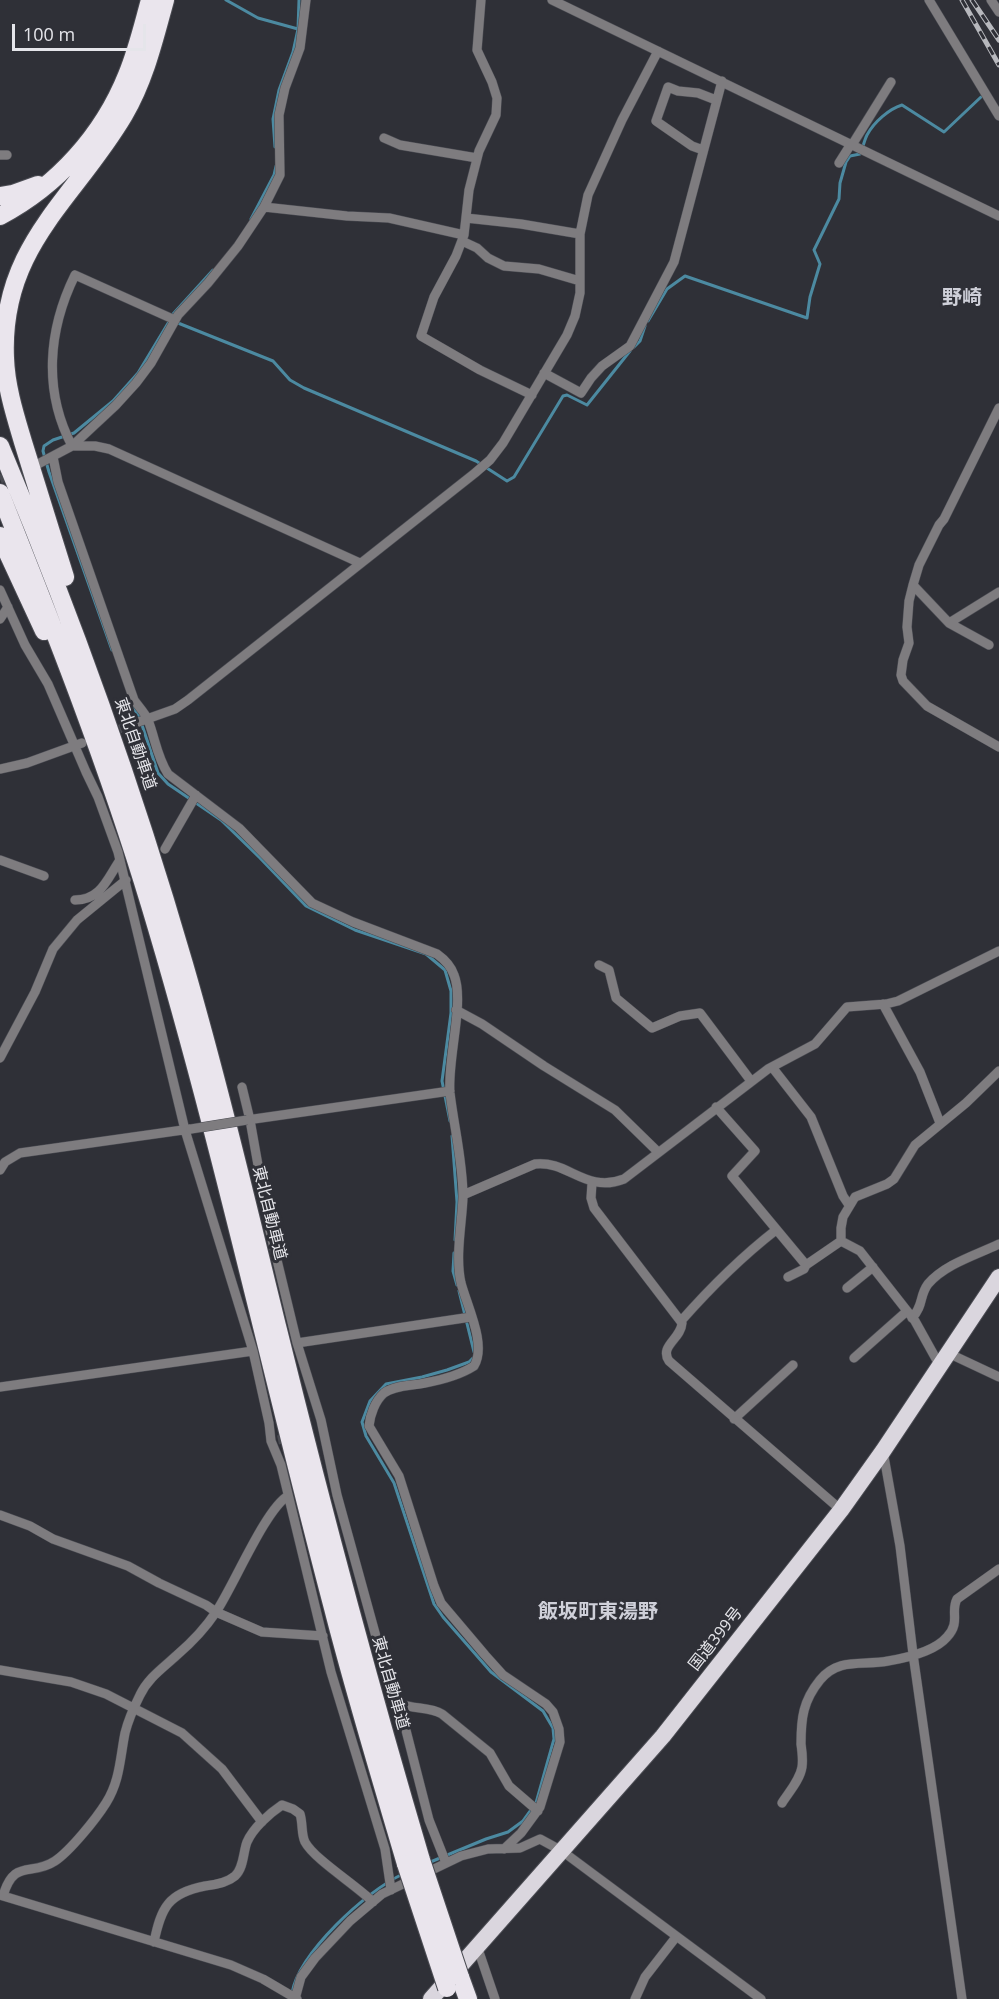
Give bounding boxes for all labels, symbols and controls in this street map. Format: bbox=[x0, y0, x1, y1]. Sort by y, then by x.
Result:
scale bar bbox=[15, 12, 148, 50]
text: 100 m bbox=[23, 22, 75, 46]
district label: 野崎 bbox=[942, 286, 982, 310]
street label: 東北自動車道 bbox=[110, 695, 160, 793]
street label: 東北自動車道 bbox=[248, 1164, 290, 1262]
district label: 飯坂町東湯野 bbox=[538, 1600, 658, 1624]
street label: 国道399号 bbox=[685, 1603, 747, 1675]
street label: 東北自動車道 bbox=[368, 1634, 412, 1732]

